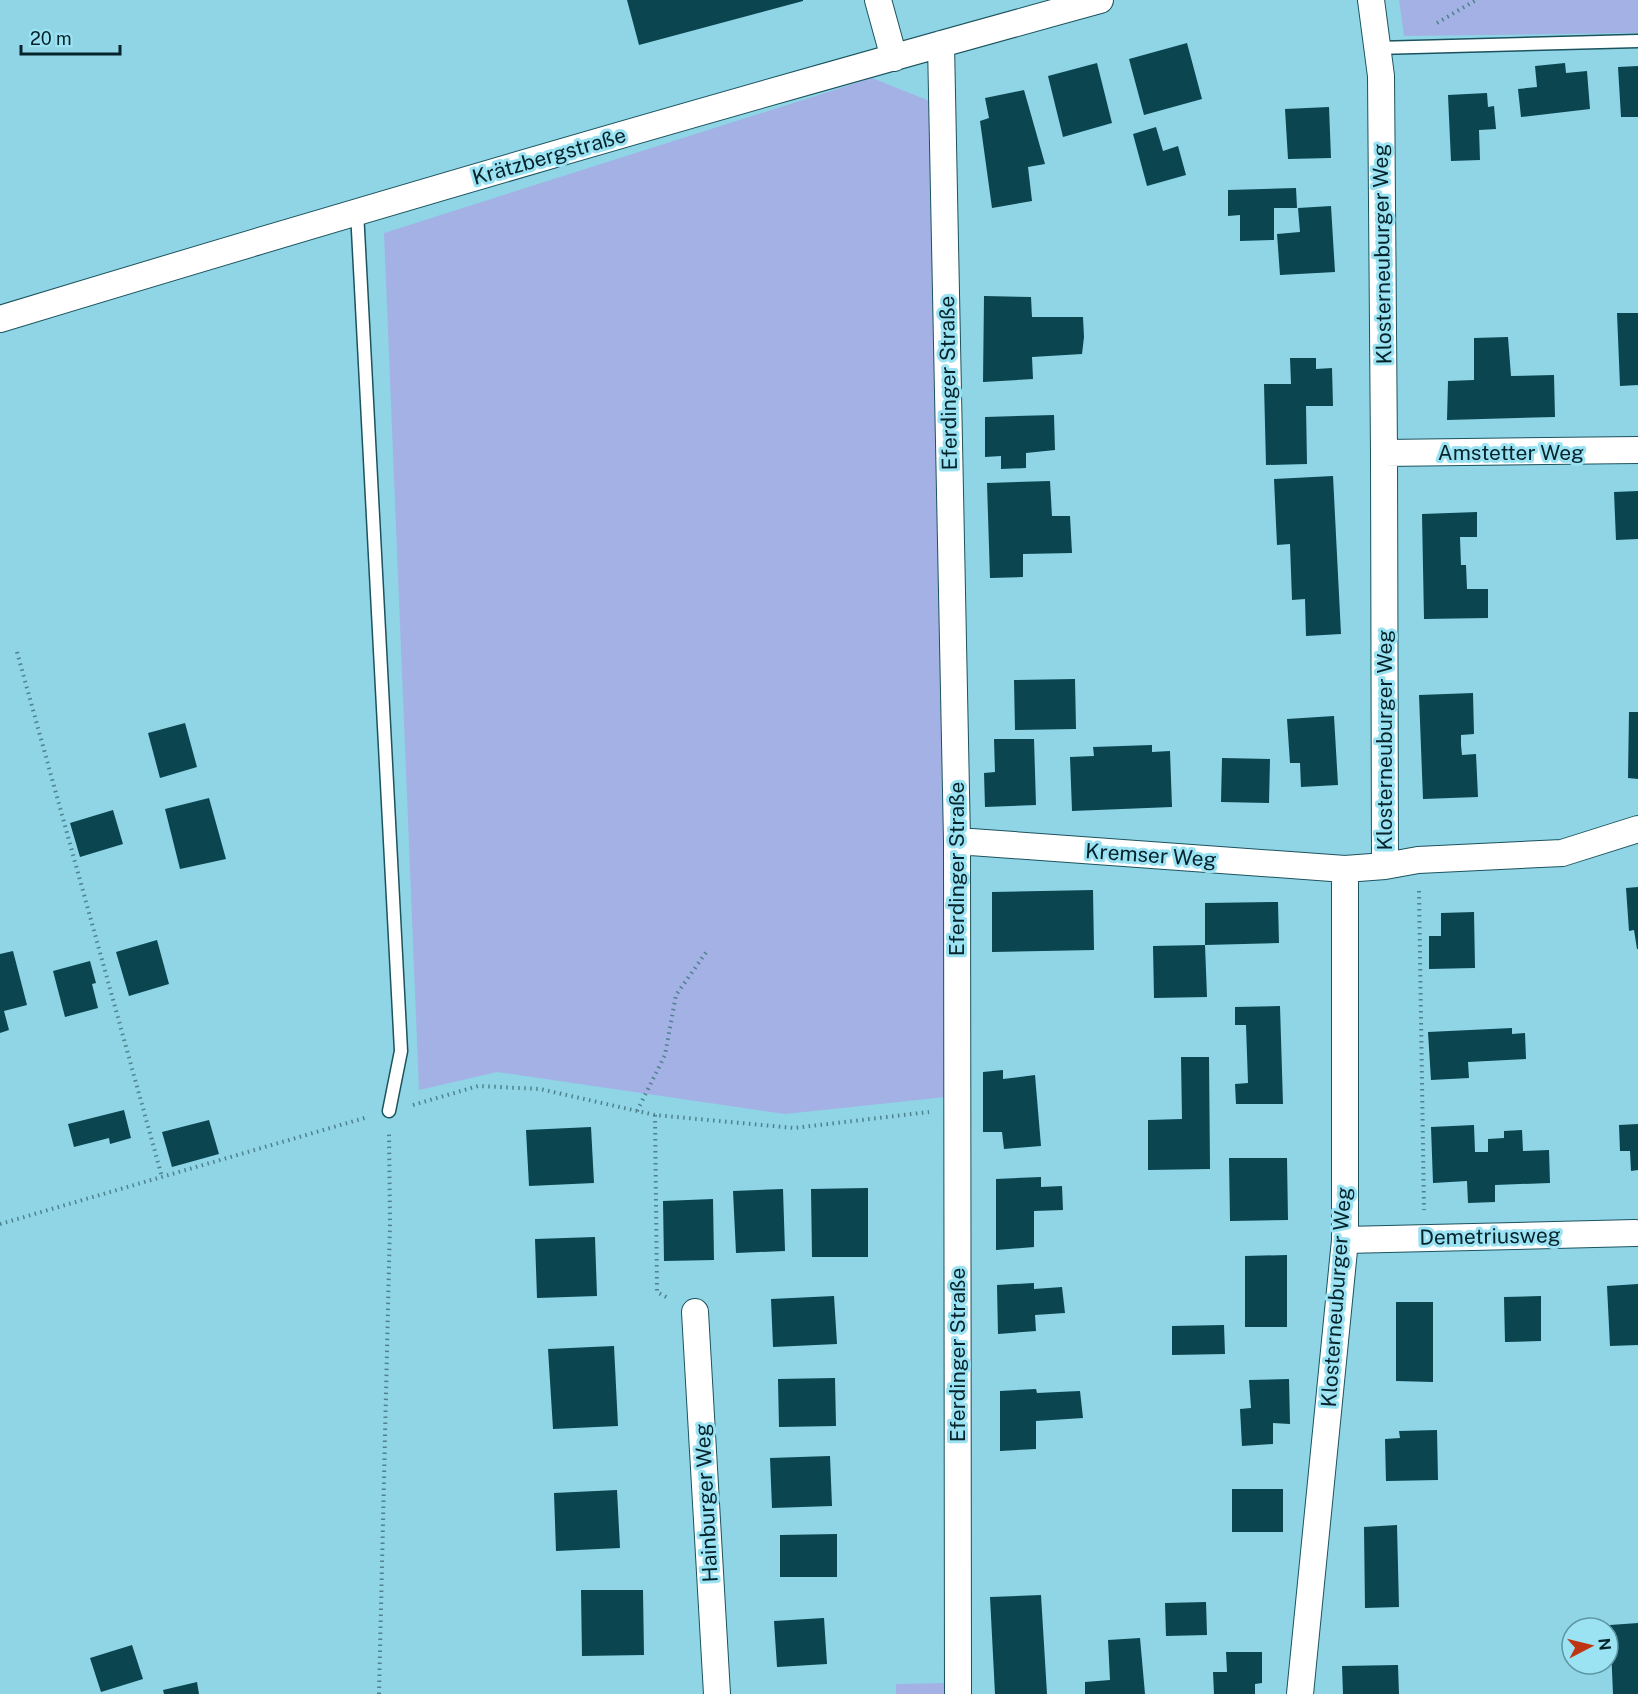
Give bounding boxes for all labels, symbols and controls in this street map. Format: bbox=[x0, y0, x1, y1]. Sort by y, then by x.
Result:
scale bar bbox=[21, 18, 120, 56]
text: 20 m bbox=[30, 28, 72, 49]
street label: Krätzbergstraße bbox=[469, 122, 629, 190]
street label: Klosterneuburger Weg bbox=[1368, 143, 1396, 365]
street label: Eferdinger Straße bbox=[934, 295, 962, 471]
street label: Amstetter Weg bbox=[1438, 440, 1584, 465]
street label: Klosterneuburger Weg bbox=[1372, 630, 1397, 850]
street label: Eferdinger Straße bbox=[944, 782, 969, 956]
street label: Kremser Weg bbox=[1084, 838, 1218, 872]
street label: Klosterneuburger Weg bbox=[1316, 1186, 1356, 1408]
street label: Demetriusweg bbox=[1419, 1222, 1561, 1250]
street label: Eferdinger Straße bbox=[945, 1268, 970, 1442]
street label: Hainburger Weg bbox=[689, 1423, 723, 1583]
north arrow bbox=[1560, 1616, 1620, 1676]
text: N bbox=[1594, 1637, 1615, 1652]

